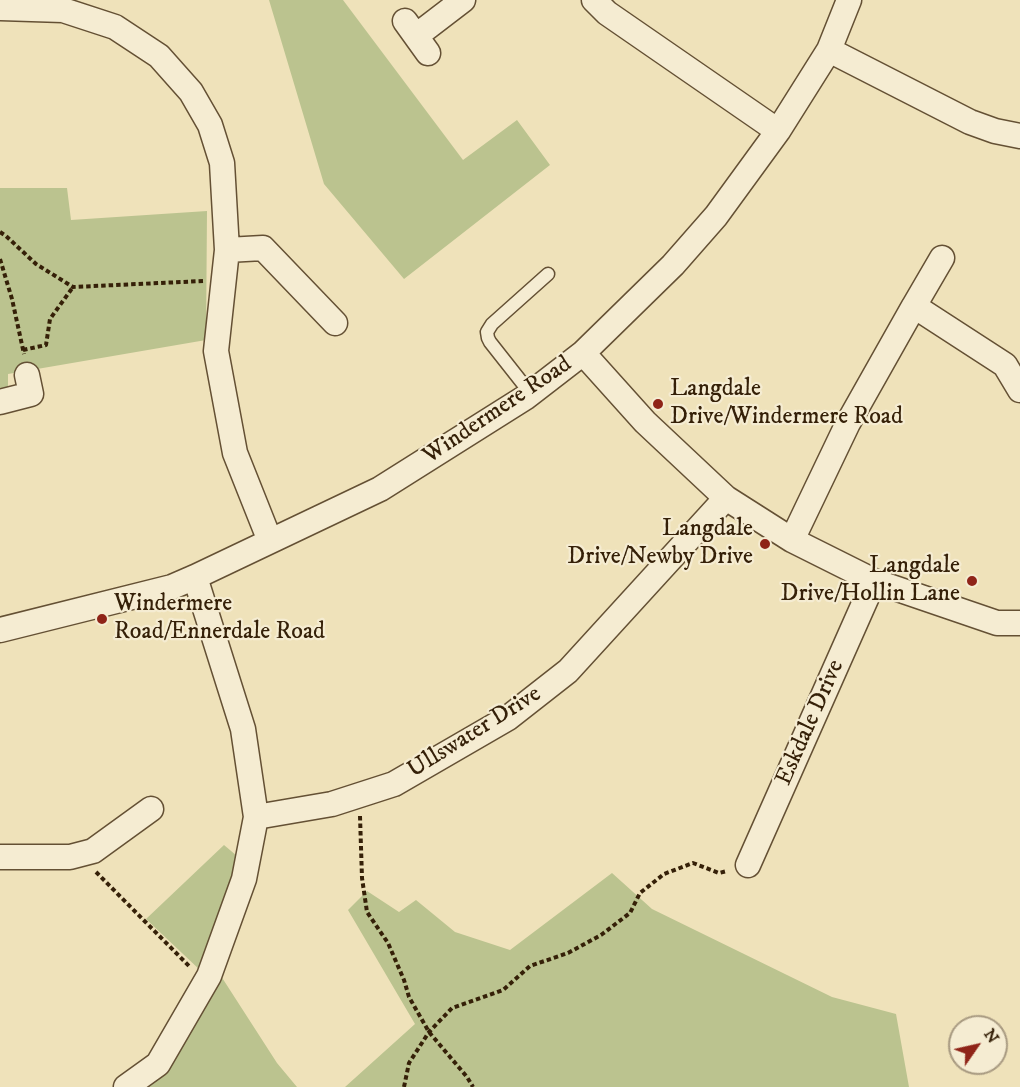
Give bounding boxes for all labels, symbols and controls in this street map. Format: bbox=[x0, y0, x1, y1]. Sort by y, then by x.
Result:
street label: Windermere Road bbox=[418, 351, 578, 471]
place label: Langdale Drive/Windermere Road bbox=[670, 376, 903, 432]
marker: Langdale Drive/Windermere Road bbox=[651, 397, 665, 411]
place label: Langdale Drive/Newby Drive bbox=[567, 516, 753, 572]
marker: Langdale Drive/Newby Drive bbox=[758, 537, 772, 551]
place label: Langdale Drive/Hollin Lane bbox=[781, 553, 960, 609]
marker: Langdale Drive/Hollin Lane bbox=[965, 574, 979, 588]
place label: Windermere Road/Ennerdale Road bbox=[114, 591, 325, 647]
marker: Windermere Road/Ennerdale Road bbox=[95, 612, 109, 626]
street label: Eskdale Drive bbox=[770, 656, 852, 790]
street label: Ullswater Drive bbox=[403, 681, 547, 785]
north arrow bbox=[948, 1015, 1008, 1075]
text: N bbox=[979, 1025, 1003, 1047]

